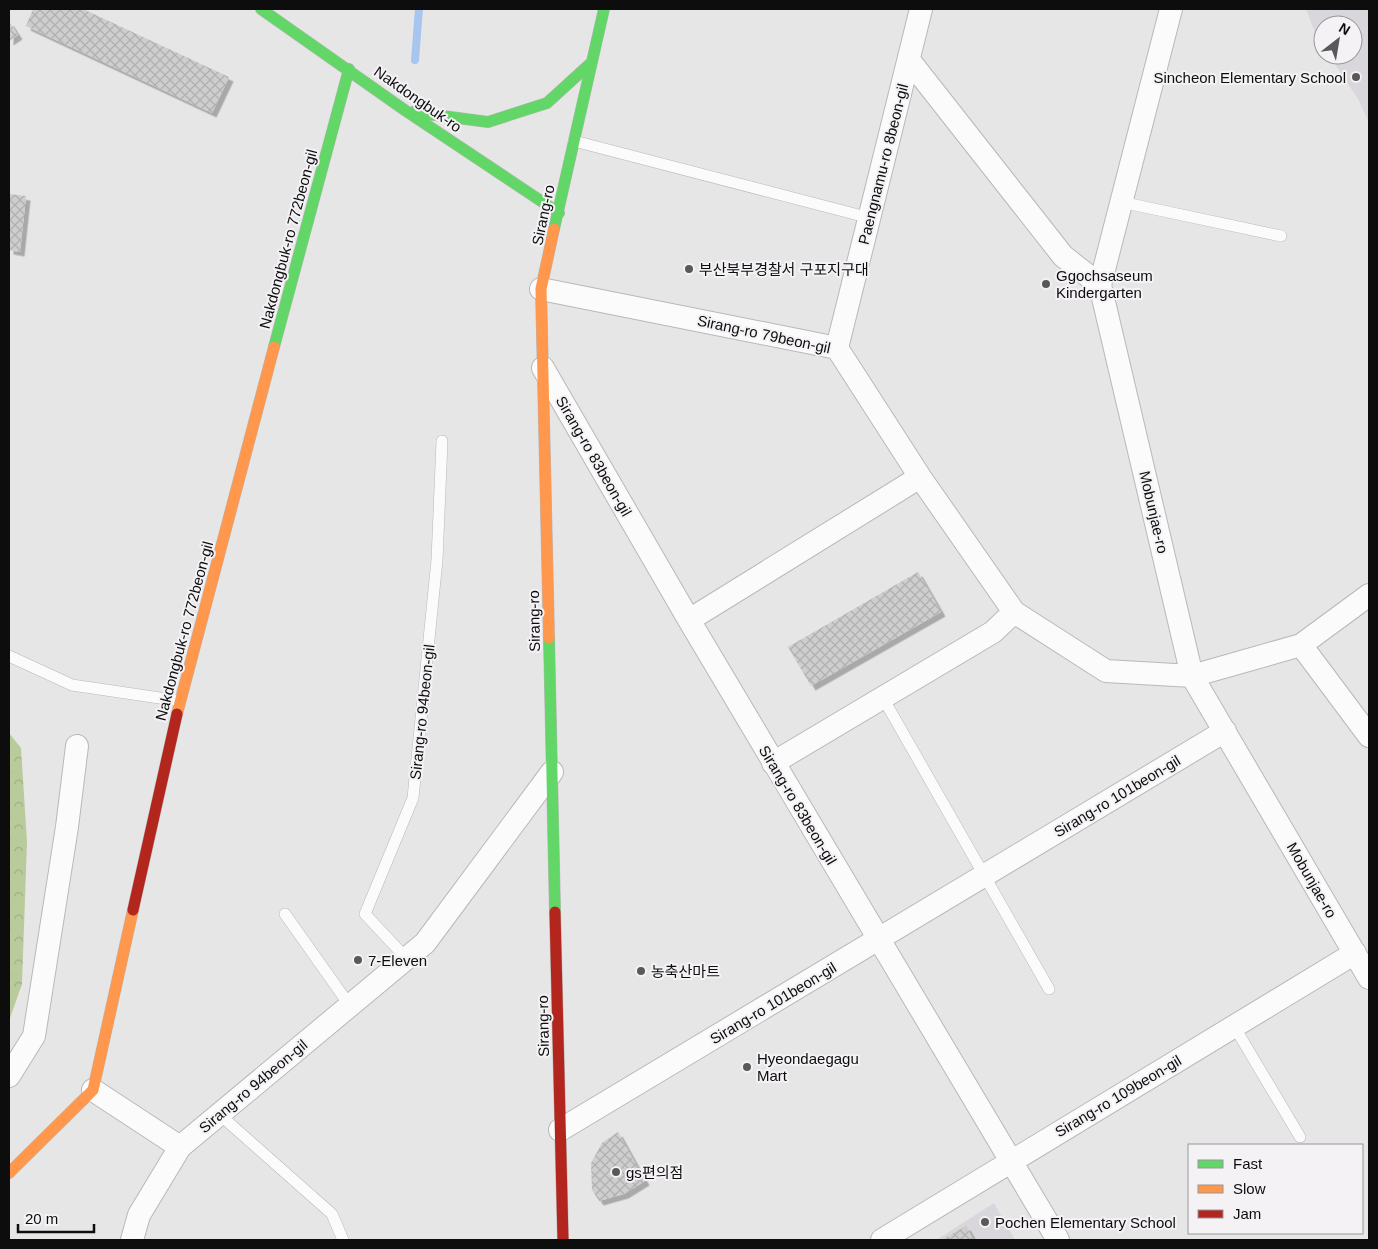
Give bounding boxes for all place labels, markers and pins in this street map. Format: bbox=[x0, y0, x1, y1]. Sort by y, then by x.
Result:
place label: Sincheon Elementary School bbox=[1153, 69, 1346, 86]
marker: Sincheon Elementary School bbox=[1350, 71, 1362, 83]
place label: 부산북부경찰서 구포지구대 bbox=[699, 261, 869, 278]
marker: 부산북부경찰서 구포지구대 bbox=[683, 263, 695, 275]
place label: Ggochsaseum Kindergarten bbox=[1056, 267, 1153, 301]
marker: Ggochsaseum Kindergarten bbox=[1040, 278, 1052, 290]
place label: 7-Eleven bbox=[368, 952, 427, 969]
marker: 7-Eleven bbox=[352, 954, 364, 966]
place label: 농축산마트 bbox=[651, 963, 720, 980]
marker: 농축산마트 bbox=[635, 965, 647, 977]
place label: Hyeondaegagu Mart bbox=[757, 1050, 859, 1084]
marker: Hyeondaegagu Mart bbox=[741, 1061, 753, 1073]
place label: gs편의점 bbox=[626, 1164, 683, 1181]
marker: gs편의점 bbox=[610, 1166, 622, 1178]
place label: Pochen Elementary School bbox=[995, 1214, 1176, 1231]
marker: Pochen Elementary School bbox=[979, 1216, 991, 1228]

